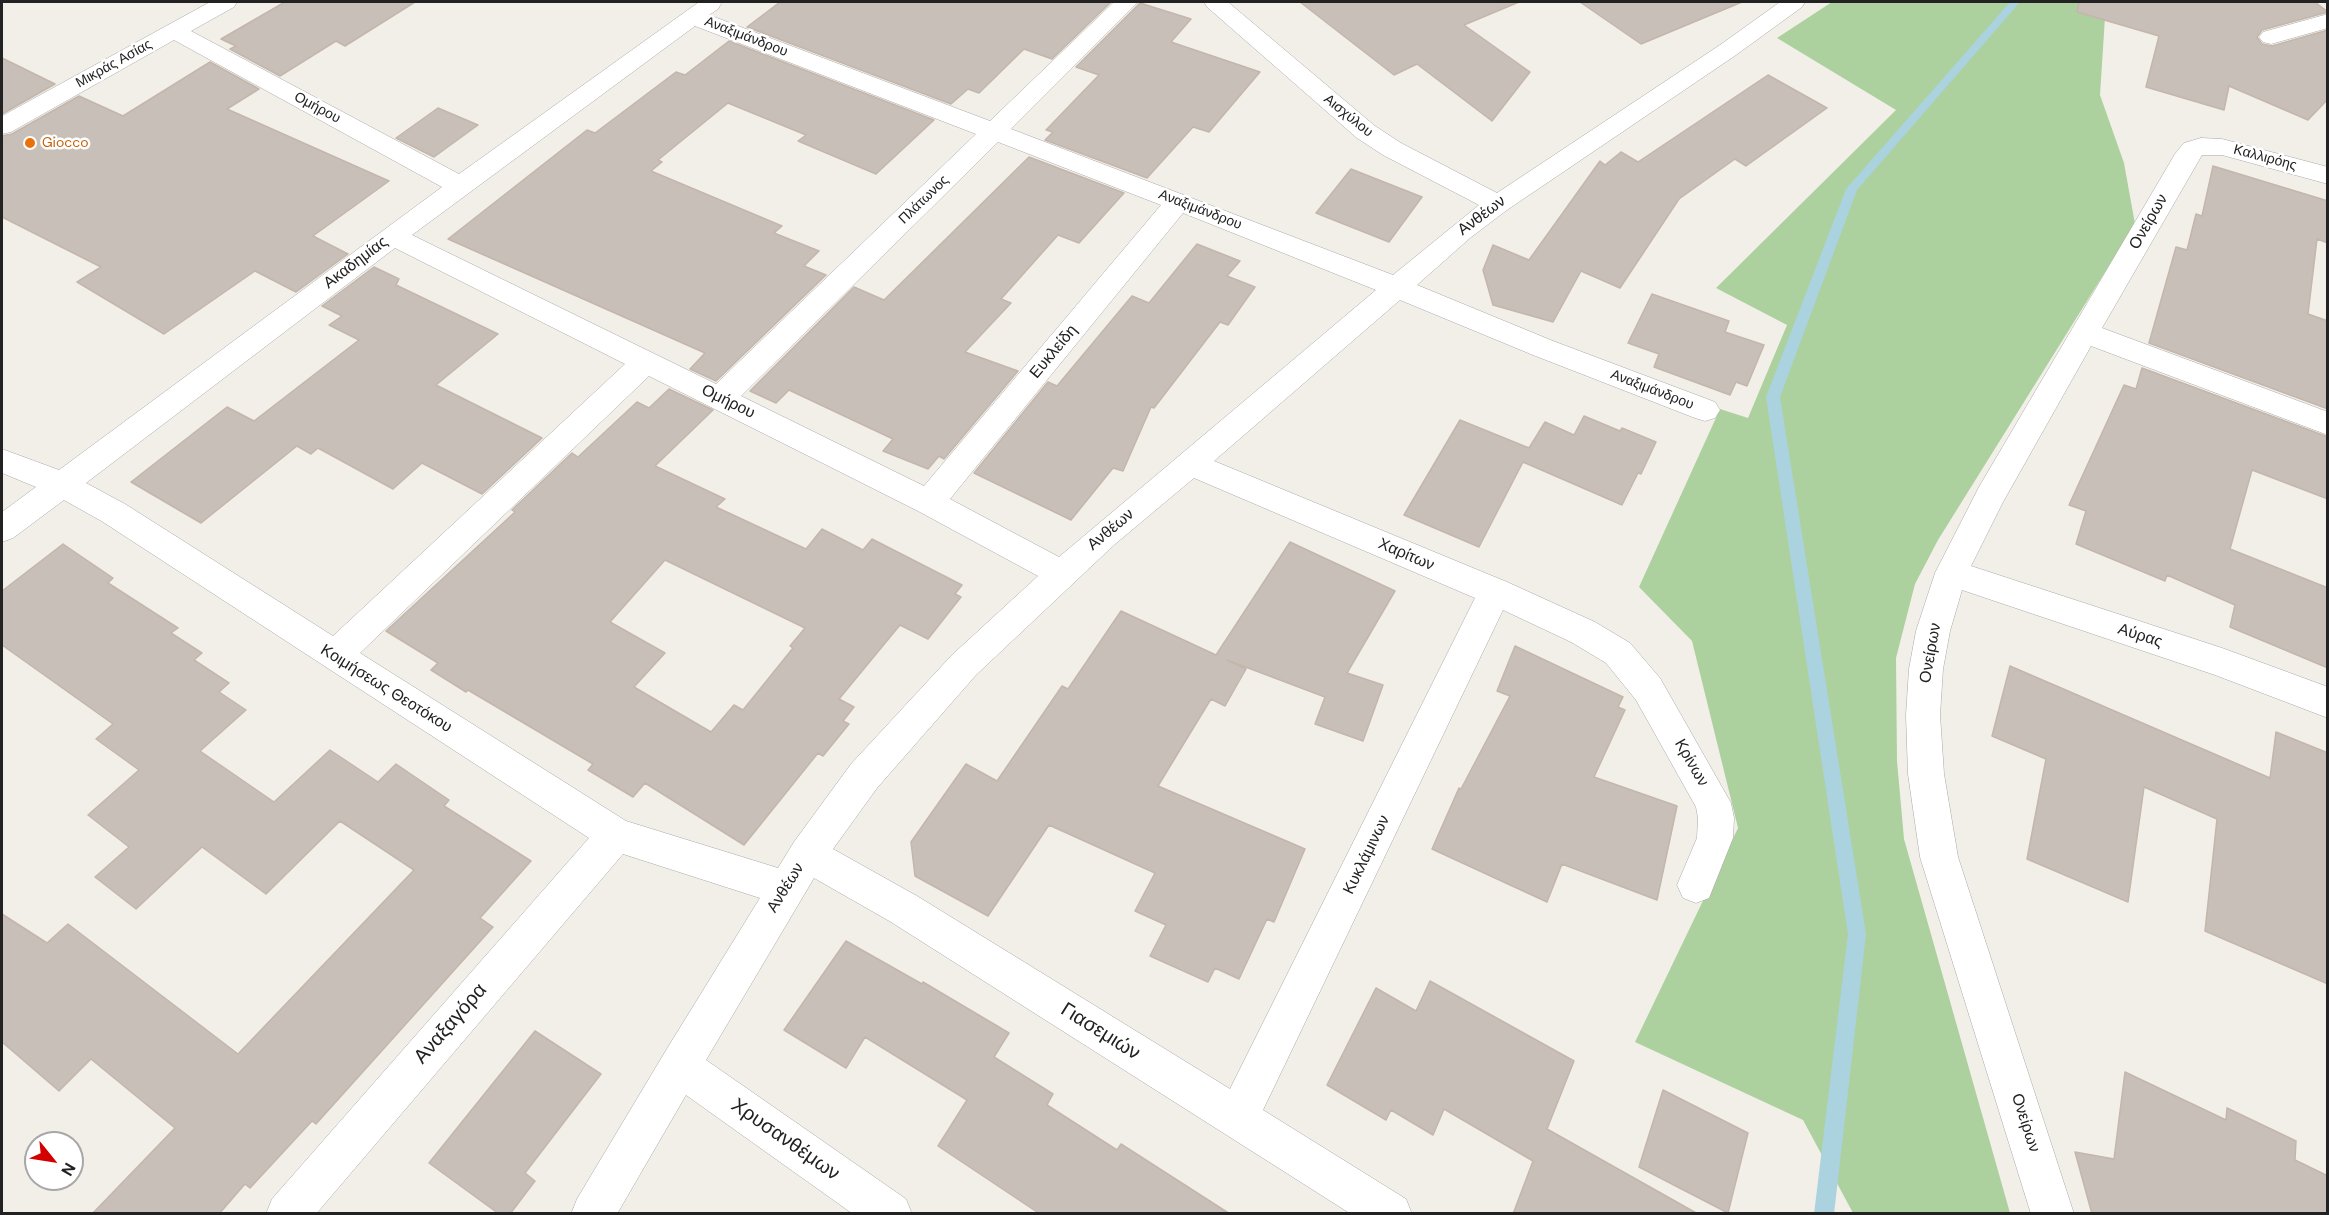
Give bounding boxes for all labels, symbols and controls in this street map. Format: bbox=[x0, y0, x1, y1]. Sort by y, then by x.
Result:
street label: Αναξιμάνδρου bbox=[702, 13, 790, 61]
street label: Μικράς Ασίας bbox=[73, 36, 155, 92]
street label: Ομήρου bbox=[291, 89, 343, 127]
street label: Αισχύλου bbox=[1320, 91, 1376, 141]
place label: Giocco bbox=[42, 135, 89, 151]
marker: Giocco bbox=[23, 136, 37, 150]
street label: Καλλιρόης bbox=[2232, 142, 2298, 174]
street label: Πλάτωνος bbox=[896, 172, 952, 228]
street label: Αναξιμάνδρου bbox=[1156, 186, 1244, 234]
street label: Ονείρων bbox=[2126, 191, 2172, 253]
street label: Ανθέων bbox=[1454, 192, 1510, 240]
street label: Ακαδημίας bbox=[320, 233, 392, 293]
street label: Ευκλείδη bbox=[1026, 321, 1082, 383]
street label: Αναξιμάνδρου bbox=[1608, 366, 1696, 414]
street label: Ομήρου bbox=[698, 381, 758, 423]
street label: Ανθέων bbox=[1084, 505, 1138, 555]
street label: Χαρίτων bbox=[1375, 535, 1437, 575]
street label: Αύρας bbox=[2115, 620, 2165, 652]
street label: Ονείρων bbox=[1916, 621, 1946, 685]
street label: Κοιμήσεως Θεοτόκου bbox=[317, 641, 455, 737]
street label: Κρίνων bbox=[1670, 736, 1712, 790]
street label: Κυκλάμινων bbox=[1340, 812, 1394, 898]
street label: Ανθέων bbox=[763, 860, 809, 916]
street label: Αναξαγόρα bbox=[410, 979, 492, 1069]
street label: Γιασεμιών bbox=[1056, 998, 1144, 1066]
street label: Ονείρων bbox=[2006, 1091, 2044, 1155]
street label: Χρυσανθέμων bbox=[726, 1094, 844, 1186]
north arrow bbox=[24, 1131, 84, 1191]
text: N bbox=[56, 1159, 80, 1180]

